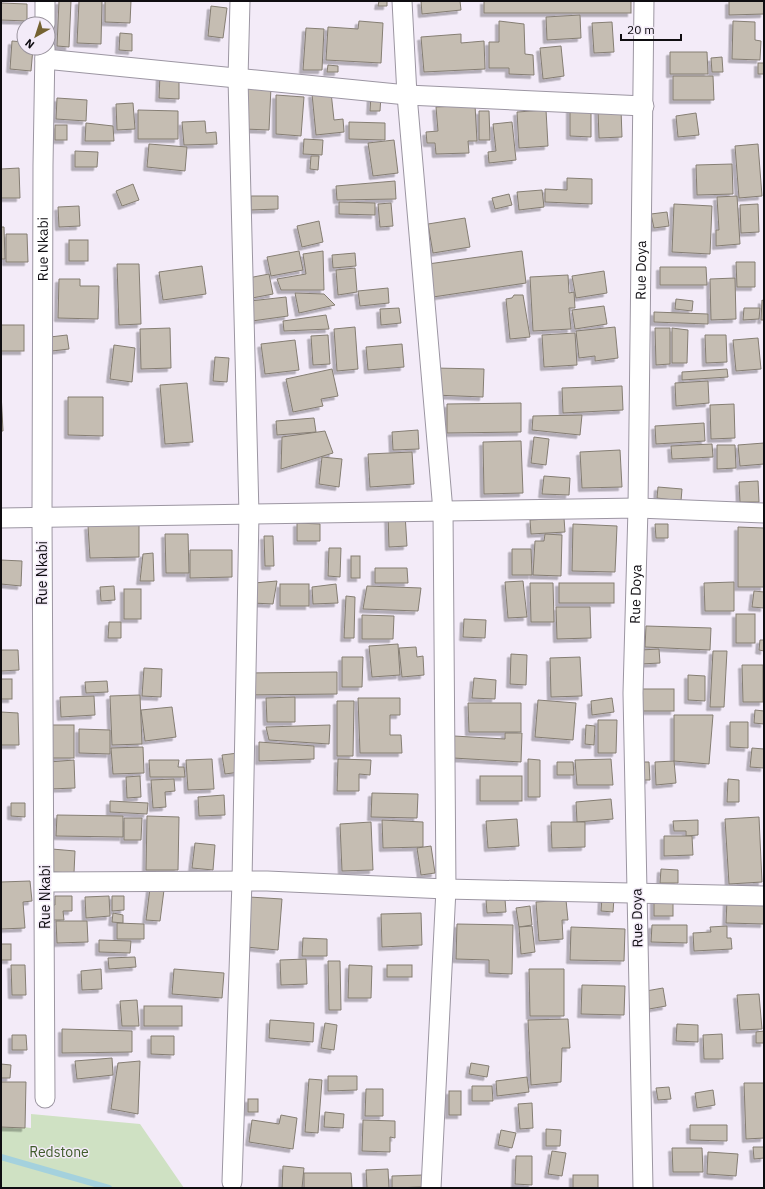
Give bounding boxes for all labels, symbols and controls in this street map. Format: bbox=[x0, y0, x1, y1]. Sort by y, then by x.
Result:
north arrow bbox=[16, 16, 56, 56]
scale bar bbox=[621, 16, 681, 42]
text: 20 m bbox=[627, 22, 655, 37]
text: N bbox=[22, 36, 37, 52]
street label: Rue Nkabi bbox=[34, 217, 52, 281]
street label: Rue Doya bbox=[631, 240, 650, 300]
street label: Rue Nkabi bbox=[33, 541, 51, 605]
street label: Rue Doya bbox=[626, 564, 645, 624]
street label: Rue Nkabi bbox=[36, 865, 54, 929]
street label: Rue Doya bbox=[627, 888, 647, 948]
park label: Redstone bbox=[29, 1143, 89, 1161]

